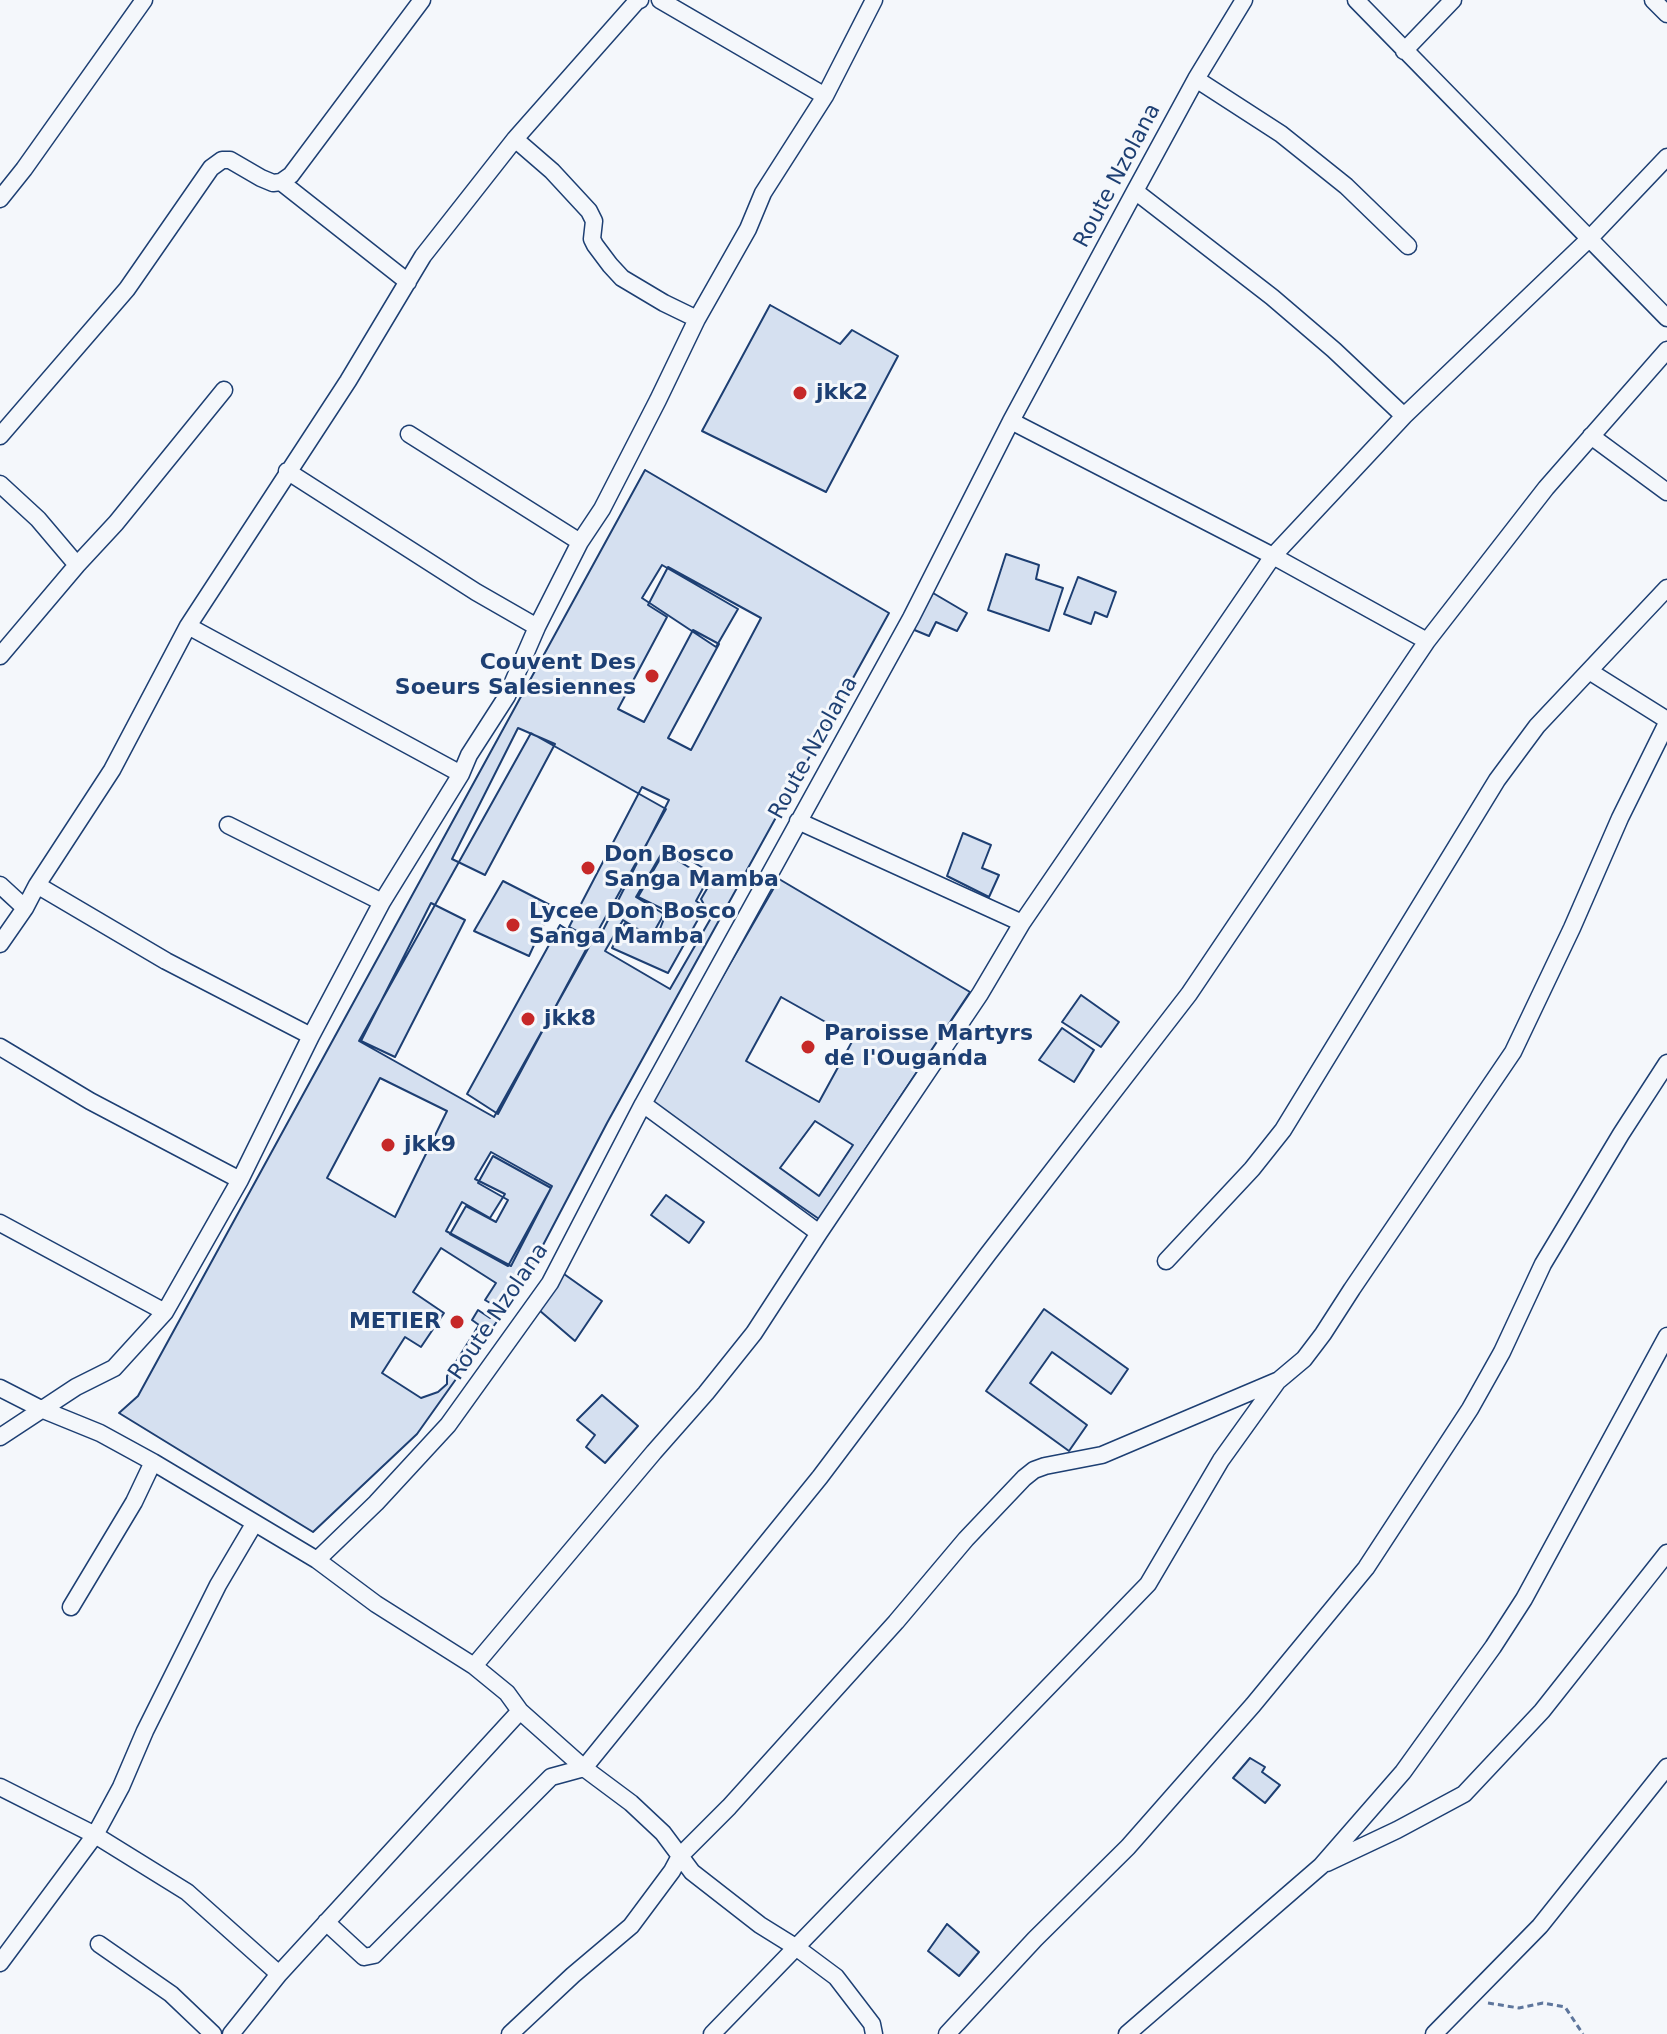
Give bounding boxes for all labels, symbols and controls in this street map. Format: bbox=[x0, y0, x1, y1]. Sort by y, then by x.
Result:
street label: Route Nzolana bbox=[1069, 99, 1167, 253]
place label: jkk2 bbox=[816, 380, 868, 406]
marker: jkk2 bbox=[791, 384, 809, 402]
place label: Couvent Des Soeurs Salesiennes bbox=[395, 650, 636, 702]
marker: Couvent Des Soeurs Salesiennes bbox=[643, 667, 661, 685]
street label: Route Nzolana bbox=[764, 672, 864, 824]
place label: Don Bosco Sanga Mamba bbox=[604, 842, 779, 894]
marker: Don Bosco Sanga Mamba bbox=[579, 859, 597, 877]
place label: Lycee Don Bosco Sanga Mamba bbox=[529, 899, 736, 950]
marker: Lycee Don Bosco Sanga Mamba bbox=[504, 916, 522, 934]
place label: jkk8 bbox=[544, 1006, 596, 1032]
marker: jkk8 bbox=[519, 1010, 537, 1028]
place label: Paroisse Martyrs de l'Ouganda bbox=[824, 1021, 1033, 1072]
marker: Paroisse Martyrs de l'Ouganda bbox=[799, 1038, 817, 1056]
place label: jkk9 bbox=[404, 1132, 456, 1158]
marker: jkk9 bbox=[379, 1136, 397, 1154]
street label: Route Nzolana bbox=[444, 1239, 554, 1385]
place label: METIER bbox=[349, 1309, 441, 1335]
marker: METIER bbox=[448, 1313, 466, 1331]

